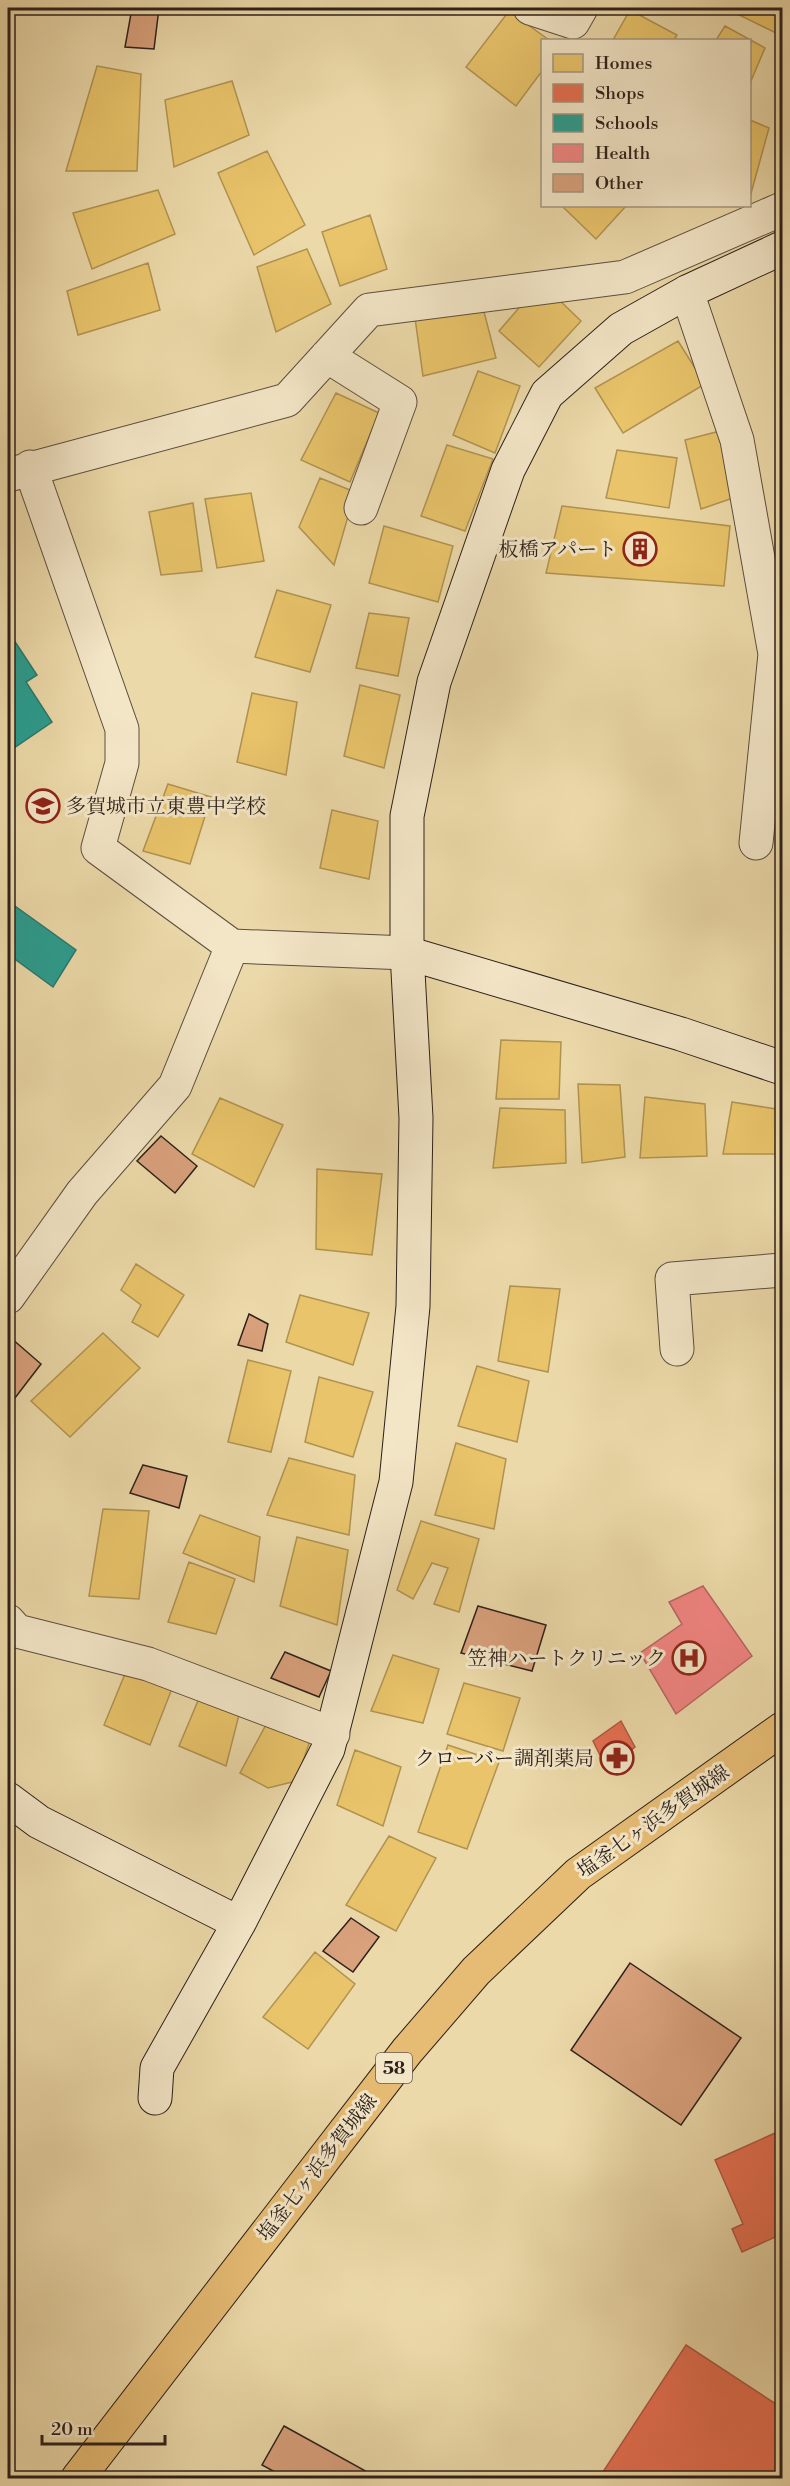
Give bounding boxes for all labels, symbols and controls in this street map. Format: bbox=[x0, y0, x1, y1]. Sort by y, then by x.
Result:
legend bbox=[541, 39, 751, 207]
text: Homes bbox=[595, 52, 652, 75]
text: Shops bbox=[595, 82, 645, 105]
text: Schools bbox=[595, 112, 659, 135]
text: Health bbox=[595, 142, 651, 165]
text: Other bbox=[595, 172, 643, 195]
building icon: 板橋アパート bbox=[622, 531, 658, 567]
place label: 板橋アパート bbox=[499, 538, 617, 563]
school or university icon: 多賀城市立東豊中学校 bbox=[25, 788, 61, 824]
place label: 多賀城市立東豊中学校 bbox=[66, 795, 266, 820]
hospital icon: 笠神ハートクリニック bbox=[671, 1640, 707, 1676]
place label: 笠神ハートクリニック bbox=[468, 1647, 666, 1672]
pharmacy icon: クローバー調剤薬局 bbox=[599, 1740, 635, 1776]
place label: クローバー調剤薬局 bbox=[415, 1747, 594, 1772]
street label: 塩釜七ヶ浜多賀城線 bbox=[573, 1760, 735, 1884]
road number: 58 bbox=[376, 2053, 412, 2083]
street label: 塩釜七ヶ浜多賀城線 bbox=[253, 2089, 383, 2247]
scale bar bbox=[42, 2408, 165, 2446]
text: 20 m bbox=[51, 2418, 93, 2441]

